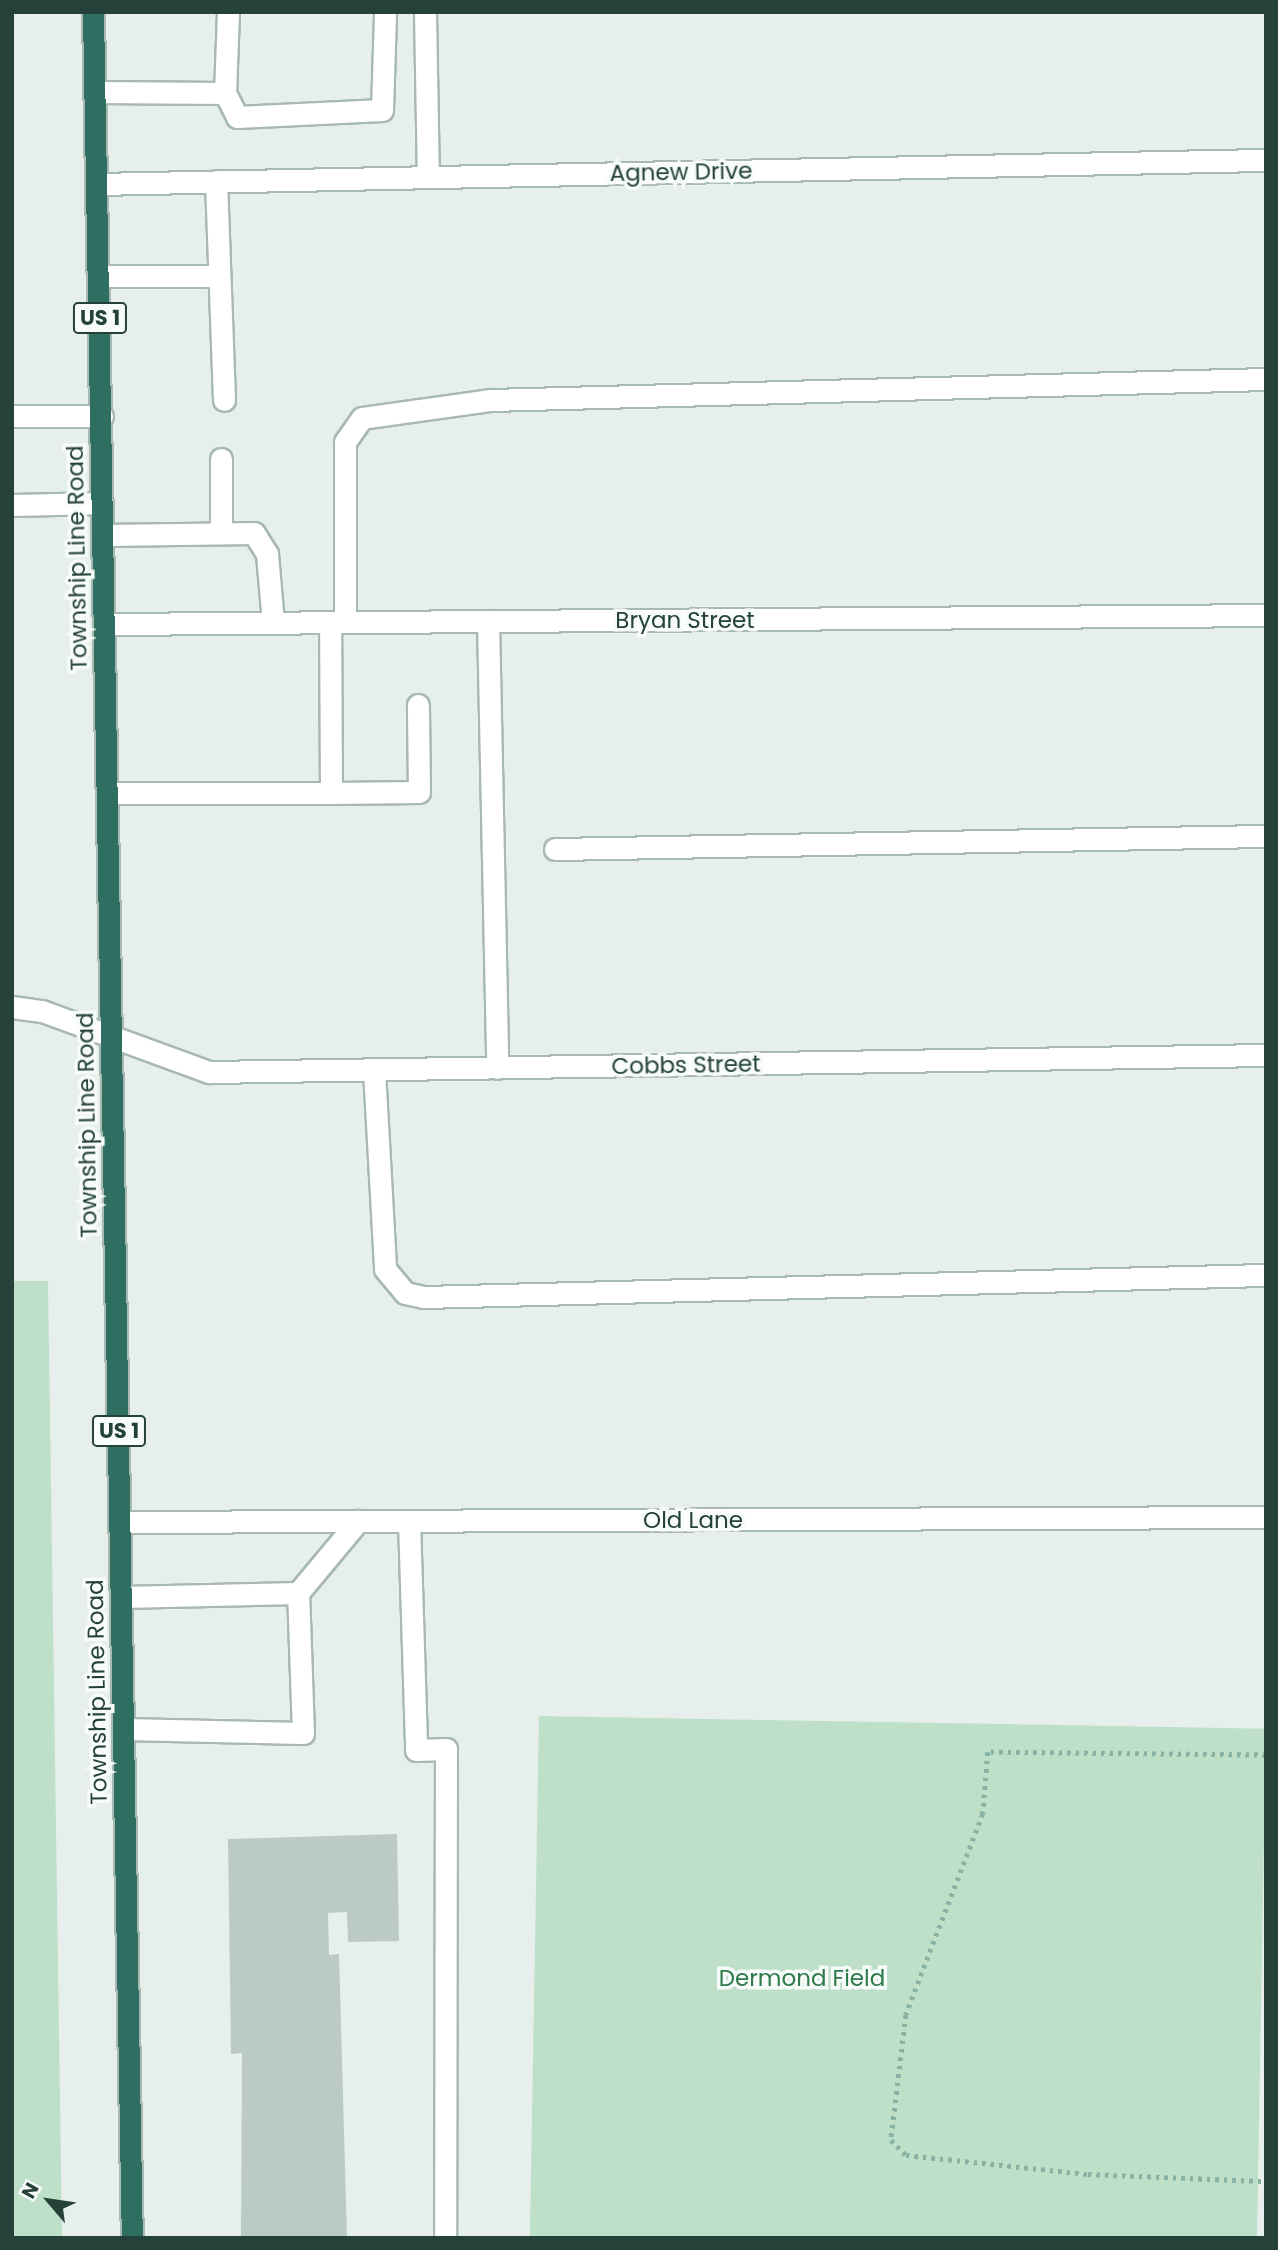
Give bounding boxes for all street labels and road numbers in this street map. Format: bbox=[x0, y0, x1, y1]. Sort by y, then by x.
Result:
street label: Agnew Drive bbox=[609, 157, 753, 187]
road number: US 1 bbox=[72, 300, 128, 336]
street label: Township Line Road bbox=[61, 445, 93, 671]
street label: Bryan Street bbox=[615, 606, 755, 634]
street label: Township Line Road bbox=[71, 1012, 103, 1238]
street label: Cobbs Street bbox=[611, 1050, 761, 1080]
road number: US 1 bbox=[91, 1414, 147, 1448]
street label: Old Lane bbox=[643, 1506, 743, 1534]
street label: Township Line Road bbox=[81, 1579, 113, 1805]

